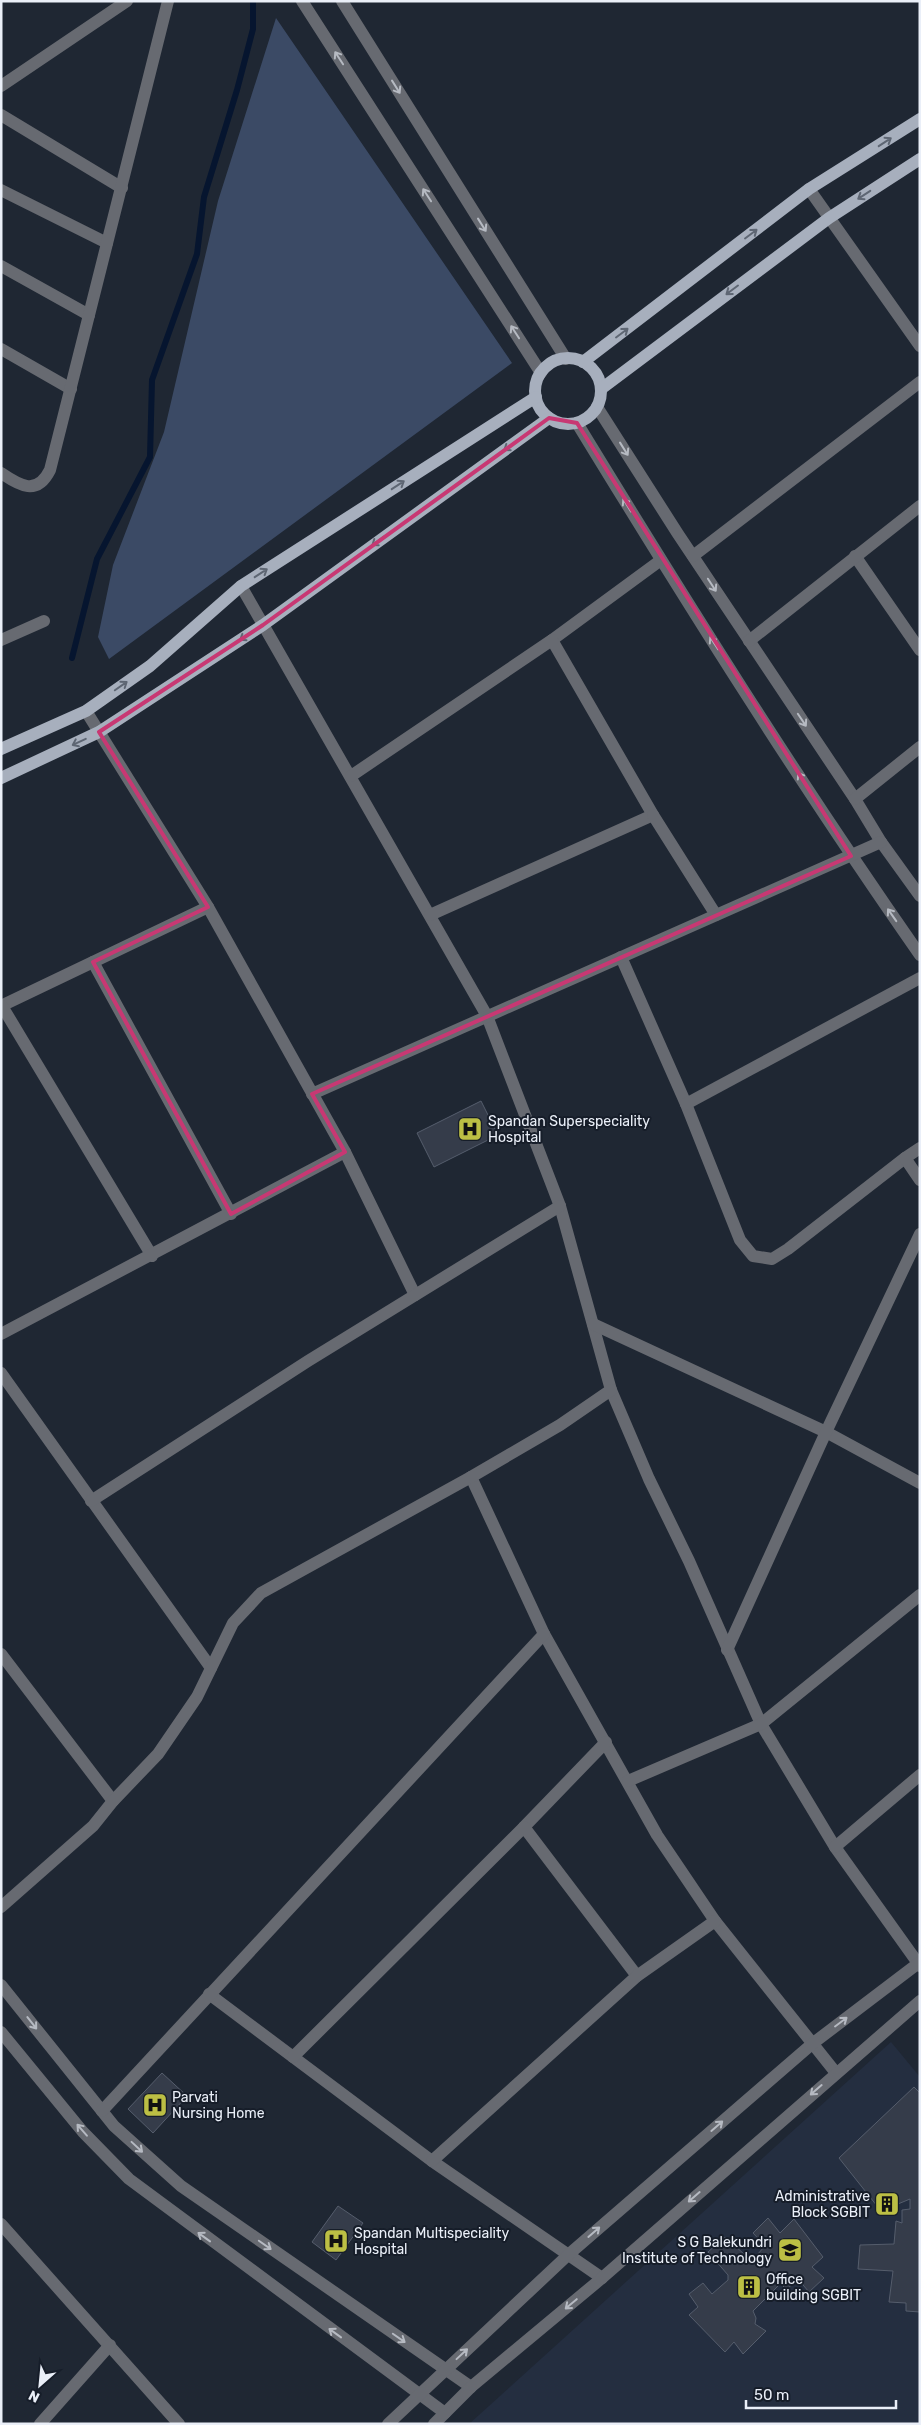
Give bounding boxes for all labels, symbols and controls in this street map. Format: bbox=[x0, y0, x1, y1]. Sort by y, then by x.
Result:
one-way arrow bbox=[334, 52, 344, 66]
one-way arrow bbox=[390, 80, 401, 94]
one-way arrow bbox=[878, 137, 892, 147]
one-way arrow bbox=[422, 188, 432, 202]
one-way arrow bbox=[858, 191, 872, 201]
one-way arrow bbox=[477, 217, 487, 231]
one-way arrow bbox=[744, 228, 757, 239]
one-way arrow bbox=[725, 285, 739, 295]
one-way arrow bbox=[510, 325, 520, 339]
one-way arrow bbox=[615, 327, 628, 338]
one-way arrow bbox=[503, 441, 517, 451]
one-way arrow bbox=[619, 441, 629, 455]
one-way arrow bbox=[390, 480, 404, 490]
one-way arrow bbox=[622, 499, 632, 513]
one-way arrow bbox=[372, 536, 385, 547]
one-way arrow bbox=[254, 568, 268, 578]
one-way arrow bbox=[707, 578, 717, 592]
one-way arrow bbox=[239, 631, 253, 641]
one-way arrow bbox=[709, 636, 719, 650]
one-way arrow bbox=[114, 681, 128, 691]
one-way arrow bbox=[797, 713, 807, 727]
one-way arrow bbox=[72, 737, 87, 747]
one-way arrow bbox=[797, 773, 807, 787]
one-way arrow bbox=[887, 908, 897, 922]
place label: Spandan Superspeciality Hospital bbox=[488, 1113, 650, 1146]
hospital icon: Spandan Superspeciality Hospital bbox=[457, 1116, 483, 1142]
one-way arrow bbox=[26, 2016, 37, 2029]
one-way arrow bbox=[834, 2016, 847, 2027]
one-way arrow bbox=[810, 2084, 823, 2096]
place label: Parvati Nursing Home bbox=[172, 2089, 265, 2122]
hospital icon: Parvati Nursing Home bbox=[142, 2092, 168, 2118]
one-way arrow bbox=[710, 2121, 723, 2132]
one-way arrow bbox=[76, 2124, 88, 2137]
one-way arrow bbox=[130, 2141, 143, 2153]
place label: Administrative Block SGBIT bbox=[775, 2188, 870, 2221]
one-way arrow bbox=[688, 2191, 701, 2203]
building icon: Administrative Block SGBIT bbox=[874, 2191, 900, 2217]
place label: Spandan Multispeciality Hospital bbox=[354, 2225, 509, 2258]
one-way arrow bbox=[588, 2227, 601, 2238]
hospital icon: Spandan Multispeciality Hospital bbox=[323, 2228, 349, 2254]
one-way arrow bbox=[198, 2231, 211, 2242]
place label: S G Balekundri Institute of Technology bbox=[622, 2234, 772, 2267]
school or university icon: S G Balekundri Institute of Technology bbox=[777, 2237, 803, 2263]
one-way arrow bbox=[258, 2241, 272, 2251]
place label: Office building SGBIT bbox=[766, 2271, 861, 2304]
building icon: Office building SGBIT bbox=[736, 2274, 762, 2300]
one-way arrow bbox=[565, 2298, 578, 2309]
one-way arrow bbox=[329, 2327, 342, 2338]
one-way arrow bbox=[392, 2333, 406, 2343]
one-way arrow bbox=[455, 2348, 468, 2360]
north arrow bbox=[15, 2360, 65, 2410]
scale bar bbox=[746, 2378, 896, 2410]
text: N bbox=[26, 2386, 43, 2406]
text: 50 m bbox=[754, 2386, 789, 2404]

